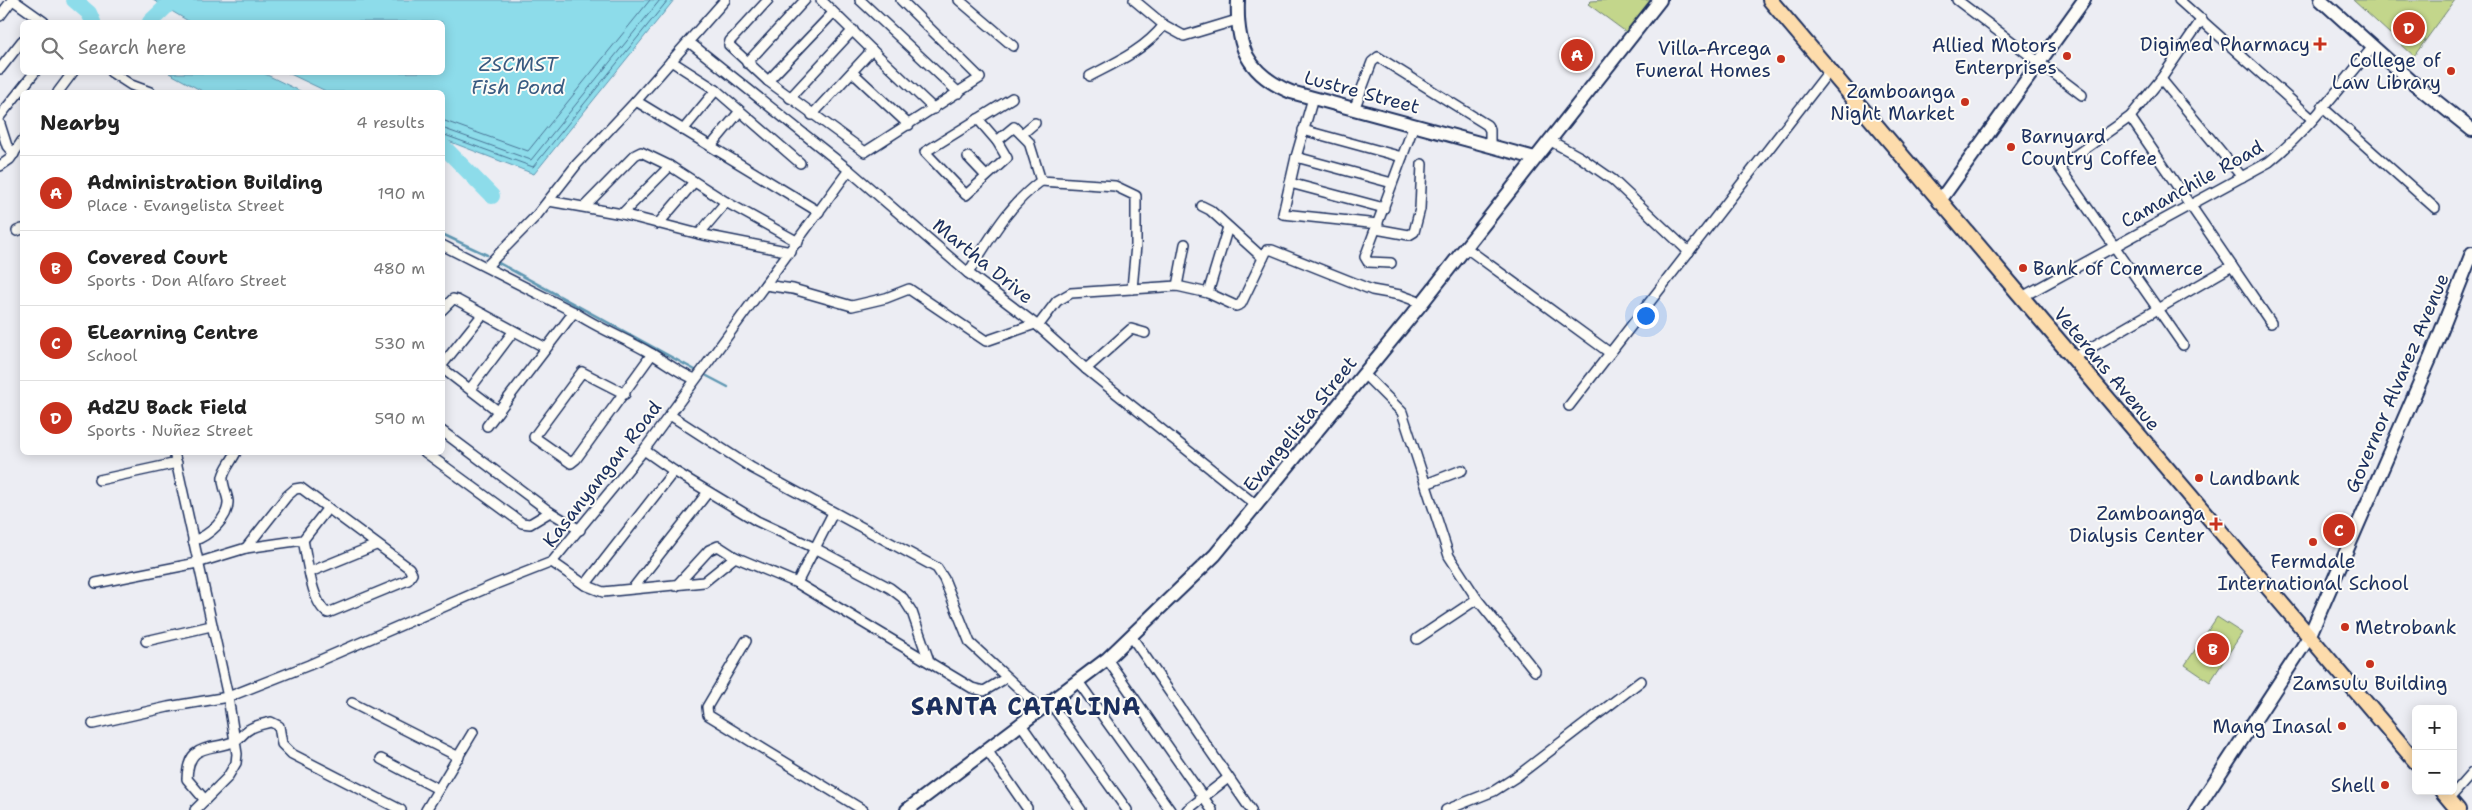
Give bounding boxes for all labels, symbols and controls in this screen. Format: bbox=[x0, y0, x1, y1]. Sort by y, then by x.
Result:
pin: D bbox=[2393, 9, 2425, 47]
search box bbox=[20, 20, 445, 75]
place label: Digimed Pharmacy bbox=[2140, 32, 2310, 57]
place label: Allied Motors Enterprises bbox=[1932, 33, 2057, 80]
icon: search bbox=[38, 34, 66, 62]
text: Search here bbox=[78, 35, 187, 60]
pin: A bbox=[1561, 36, 1593, 74]
place label: Villa-Arcega Funeral Homes bbox=[1635, 36, 1771, 83]
marker: Digimed Pharmacy bbox=[2314, 38, 2326, 50]
place label: College of Law Library bbox=[2332, 48, 2442, 95]
marker: Allied Motors Enterprises bbox=[2061, 50, 2073, 62]
water label: ZSCMST Fish Pond bbox=[471, 51, 565, 100]
marker: Villa-Arcega Funeral Homes bbox=[1775, 53, 1787, 65]
street label: Lustre Street bbox=[1302, 65, 1422, 119]
marker: College of Law Library bbox=[2445, 65, 2457, 77]
place label: Zamboanga Night Market bbox=[1830, 79, 1955, 126]
marker: Zamboanga Night Market bbox=[1959, 96, 1971, 108]
text: Nearby bbox=[40, 109, 120, 137]
text: 4 results bbox=[356, 112, 425, 133]
place label: Barnyard Country Coffee bbox=[2021, 124, 2157, 171]
street label: Camanchile Road bbox=[2116, 134, 2268, 234]
marker: Barnyard Country Coffee bbox=[2005, 141, 2017, 153]
text: Administration Building bbox=[87, 170, 323, 195]
text: A bbox=[50, 183, 62, 204]
text: 190 m bbox=[378, 183, 425, 204]
text: Place · Evangelista Street bbox=[87, 195, 284, 216]
street label: Martha Drive bbox=[927, 213, 1039, 309]
text: Covered Court bbox=[87, 245, 228, 270]
place label: Bank of Commerce bbox=[2033, 256, 2203, 281]
text: B bbox=[51, 258, 61, 279]
text: 480 m bbox=[373, 258, 425, 279]
marker: Bank of Commerce bbox=[2017, 262, 2029, 274]
street label: Governor Alvarez Avenue bbox=[2339, 269, 2455, 497]
text: Sports · Don Alfaro Street bbox=[87, 270, 287, 291]
street label: Veterans Avenue bbox=[2048, 302, 2166, 436]
your location bbox=[1633, 303, 1659, 329]
text: ELearning Centre bbox=[87, 320, 258, 345]
text: C bbox=[51, 333, 61, 354]
text: 530 m bbox=[375, 333, 425, 354]
text: School bbox=[87, 345, 137, 366]
street label: Evangelista Street bbox=[1238, 351, 1362, 497]
text: AdZU Back Field bbox=[87, 395, 247, 420]
street label: Kasanyangan Road bbox=[537, 396, 667, 552]
text: D bbox=[50, 408, 62, 429]
text: 590 m bbox=[375, 408, 425, 429]
text: Sports · Nuñez Street bbox=[87, 420, 253, 441]
place label: Landbank bbox=[2209, 466, 2300, 491]
marker: Landbank bbox=[2193, 472, 2205, 484]
place label: Zamboanga Dialysis Center bbox=[2069, 501, 2205, 548]
pin: C bbox=[2323, 511, 2355, 549]
marker: Zamboanga Dialysis Center bbox=[2209, 517, 2223, 531]
marker: Fermdale International School bbox=[2307, 536, 2319, 548]
place label: Fermdale International School bbox=[2218, 549, 2409, 596]
place label: Metrobank bbox=[2355, 615, 2457, 640]
marker: Metrobank bbox=[2339, 621, 2351, 633]
pin: B bbox=[2197, 630, 2229, 668]
marker: Zamsulu Building bbox=[2364, 658, 2376, 670]
place label: Zamsulu Building bbox=[2293, 671, 2447, 696]
district label: SANTA CATALINA bbox=[911, 691, 1141, 723]
map controls bbox=[2412, 705, 2457, 795]
button: + bbox=[2412, 705, 2457, 750]
place label: Mang Inasal bbox=[2212, 714, 2332, 739]
marker: Mang Inasal bbox=[2336, 720, 2348, 732]
button: − bbox=[2412, 750, 2457, 795]
place label: Shell bbox=[2331, 773, 2375, 798]
marker: Shell bbox=[2379, 779, 2391, 791]

